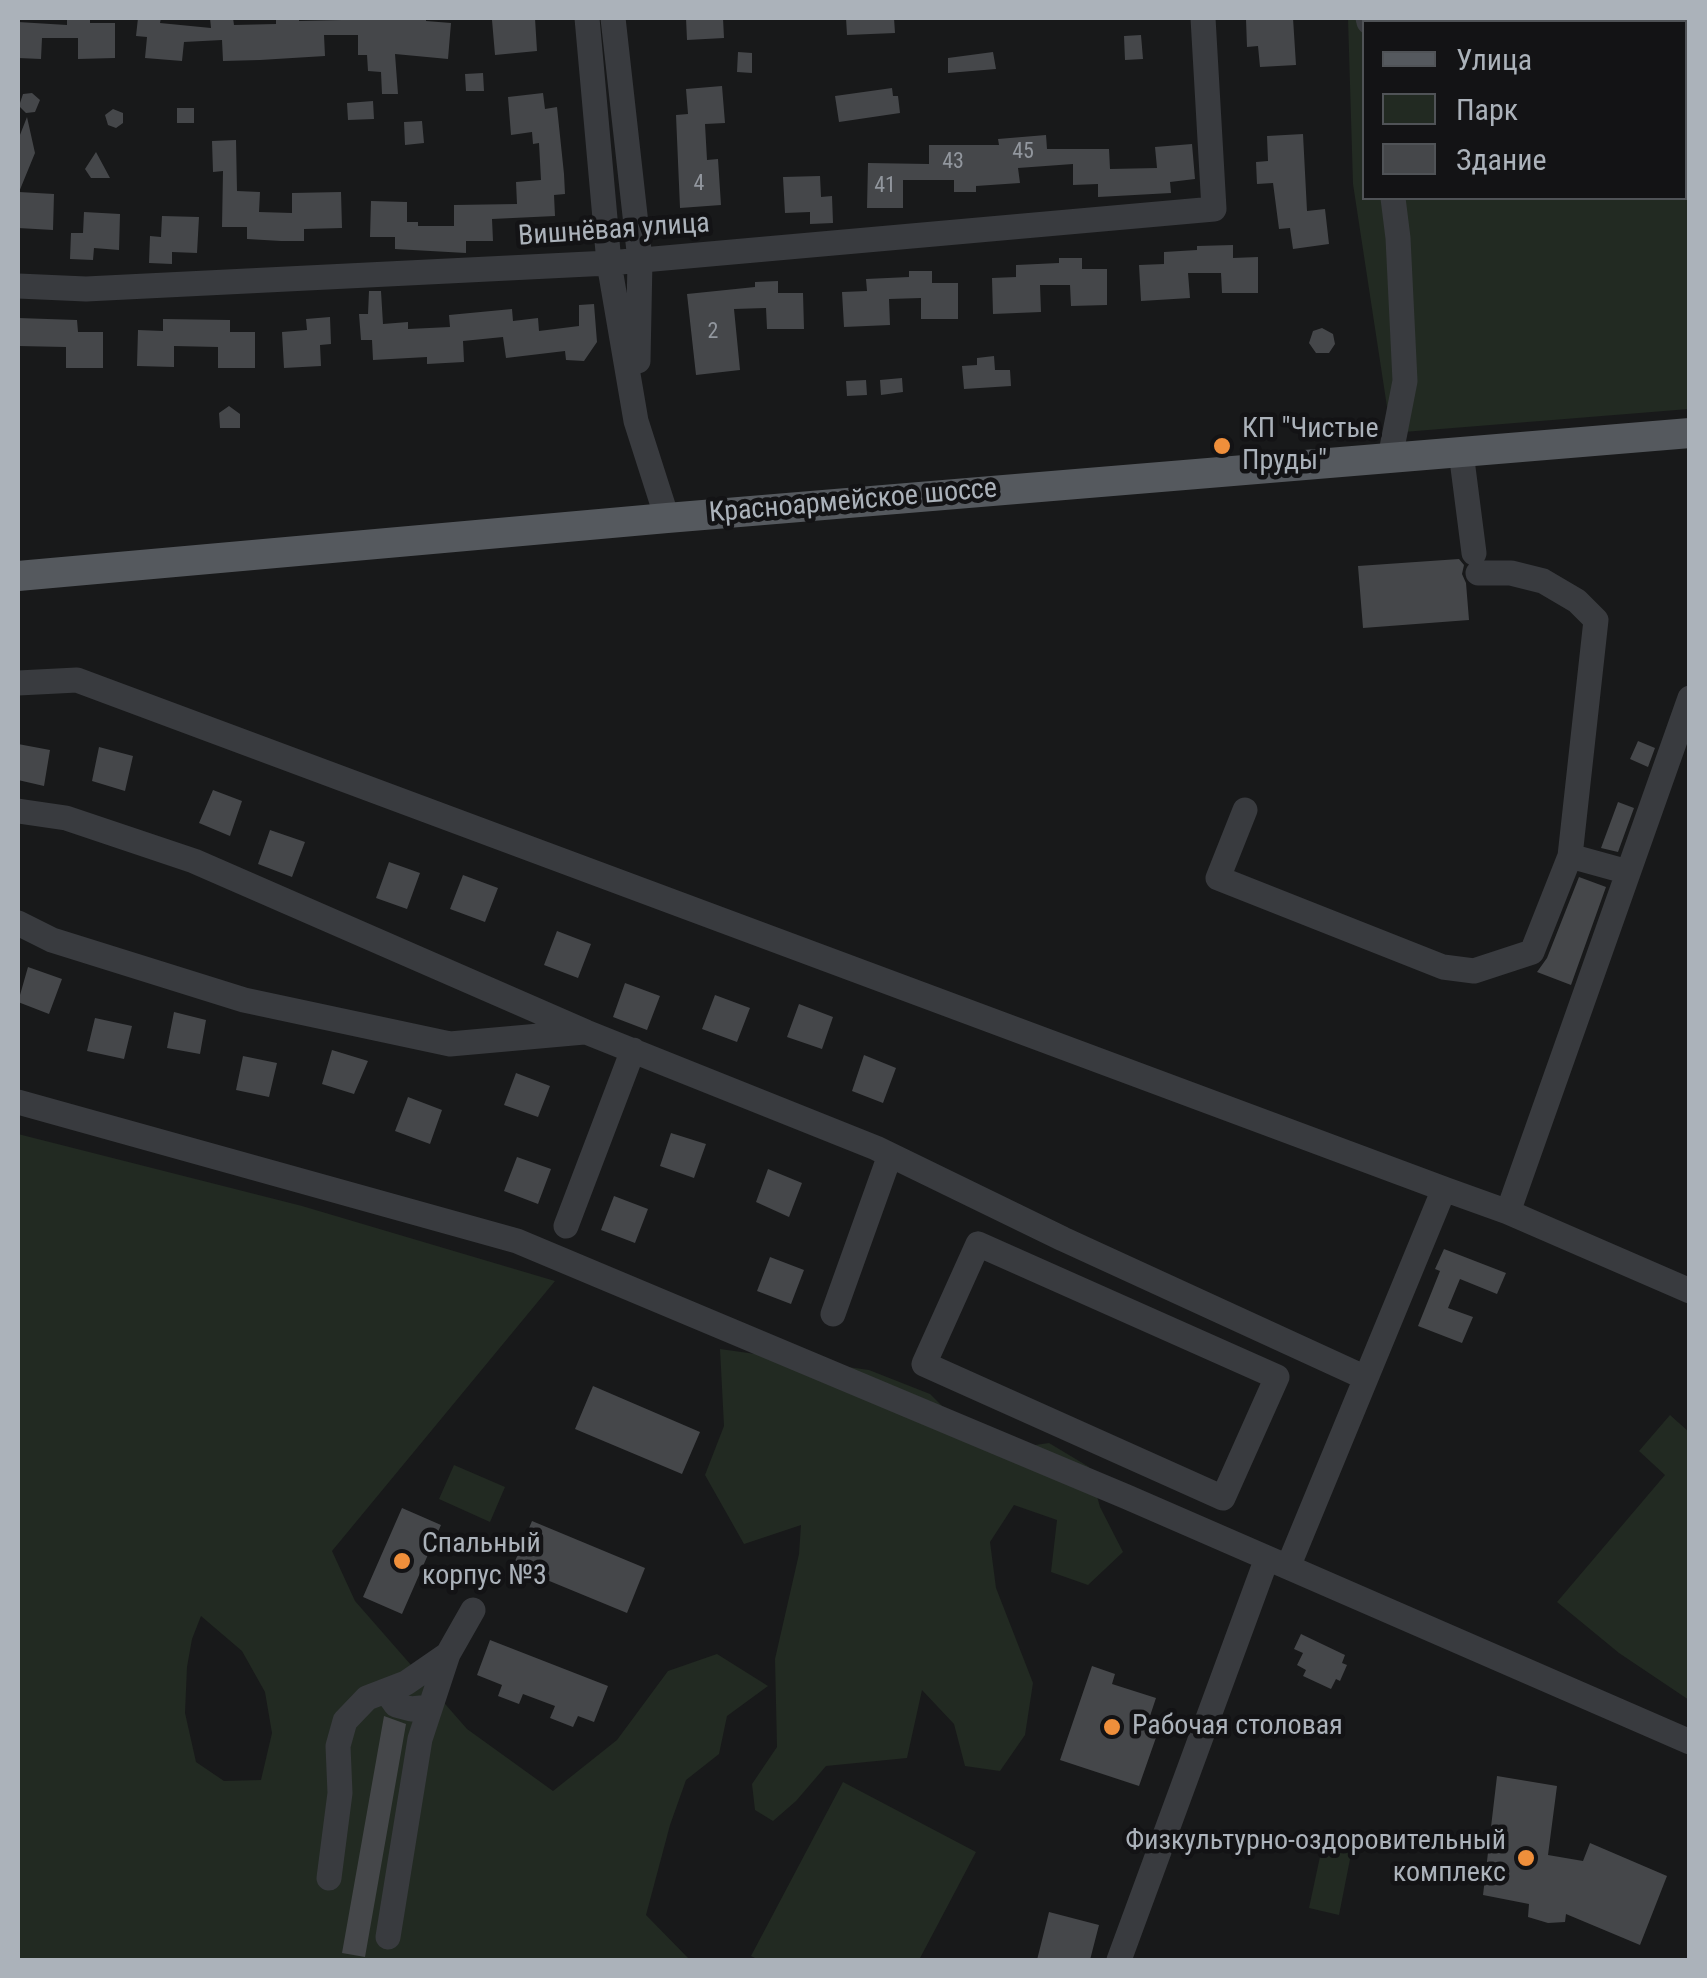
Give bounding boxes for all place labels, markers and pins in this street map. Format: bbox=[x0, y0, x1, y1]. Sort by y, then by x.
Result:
place label: КП "Чистые Пруды" bbox=[1242, 413, 1379, 479]
marker: КП "Чистые Пруды" bbox=[1211, 435, 1233, 457]
place label: Спальный корпус №3 bbox=[422, 1528, 547, 1594]
marker: Спальный корпус №3 bbox=[391, 1550, 413, 1572]
place label: Рабочая столовая bbox=[1132, 1710, 1343, 1744]
marker: Рабочая столовая bbox=[1101, 1716, 1123, 1738]
place label: Физкультурно-оздоровительный комплекс bbox=[1125, 1825, 1506, 1891]
marker: Физкультурно-оздоровительный комплекс bbox=[1515, 1847, 1537, 1869]

